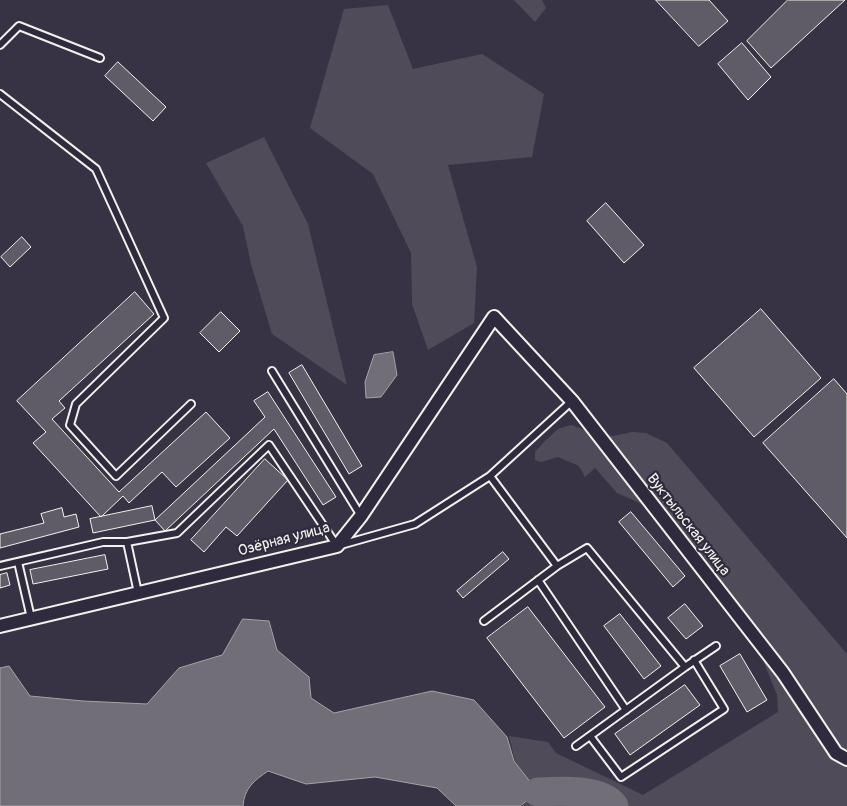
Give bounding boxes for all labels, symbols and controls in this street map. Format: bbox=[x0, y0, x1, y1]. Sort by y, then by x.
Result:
street label: Вуктыльская улица bbox=[643, 470, 733, 580]
street label: Озёрная улица bbox=[236, 519, 332, 561]

